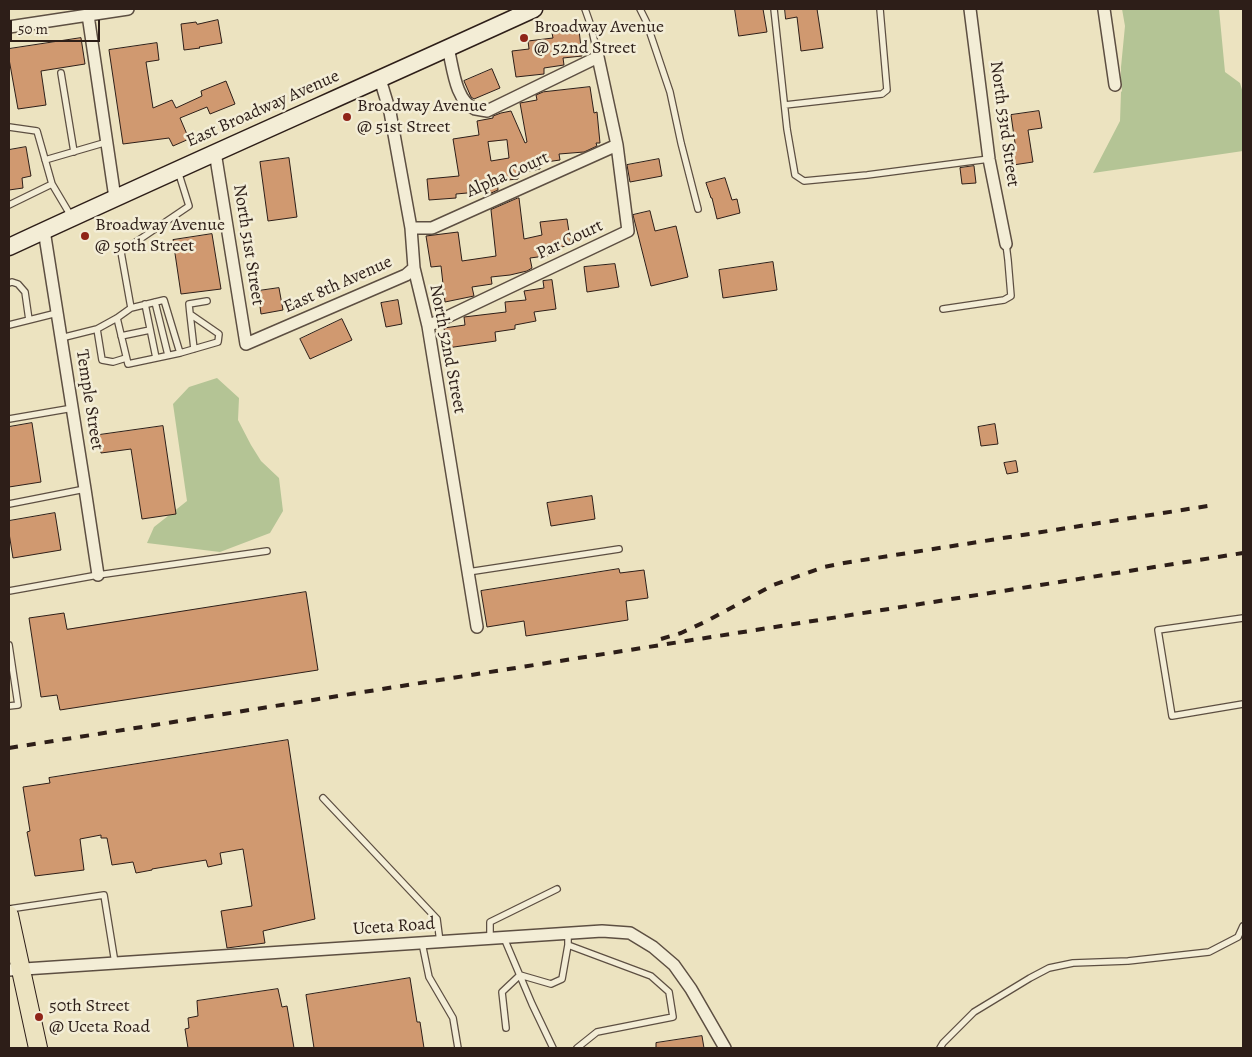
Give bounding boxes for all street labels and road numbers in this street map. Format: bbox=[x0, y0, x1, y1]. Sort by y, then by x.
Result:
street label: North 53rd Street bbox=[984, 60, 1024, 188]
street label: East Broadway Avenue bbox=[183, 66, 343, 152]
street label: Alpha Court bbox=[463, 147, 553, 203]
street label: North 51st Street bbox=[228, 183, 268, 307]
street label: Par Court bbox=[533, 215, 607, 265]
street label: East 8th Avenue bbox=[280, 251, 396, 319]
street label: North 52nd Street bbox=[424, 283, 470, 415]
street label: Temple Street bbox=[70, 348, 108, 452]
street label: Uceta Road bbox=[352, 913, 436, 941]

